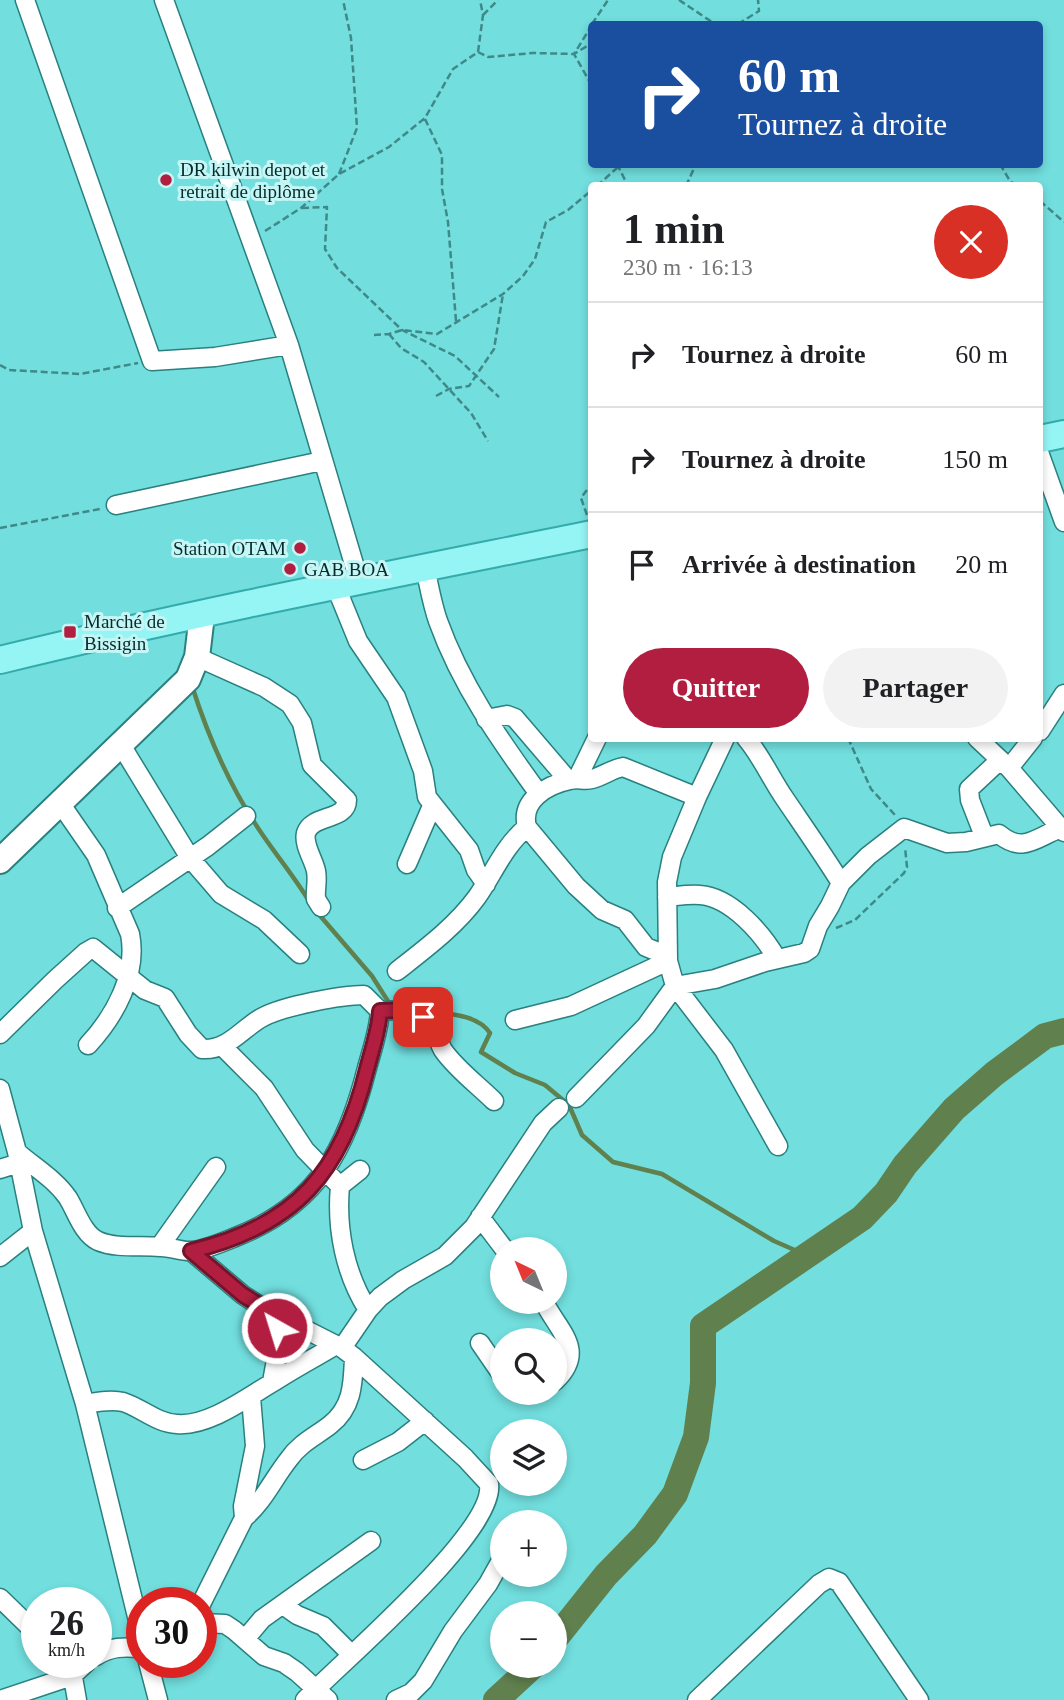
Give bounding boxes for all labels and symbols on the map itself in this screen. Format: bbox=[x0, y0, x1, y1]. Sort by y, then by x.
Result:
place label: DR kilwin depot et retrait de diplôme bbox=[180, 159, 326, 202]
marker: DR kilwin depot et retrait de diplôme bbox=[158, 172, 174, 188]
place label: Station OTAM bbox=[173, 538, 286, 559]
marker: Station OTAM bbox=[292, 540, 308, 556]
place label: GAB BOA bbox=[304, 559, 389, 580]
marker: GAB BOA bbox=[282, 561, 298, 577]
place label: Marché de Bissigin bbox=[84, 611, 165, 654]
marker: Marché de Bissigin bbox=[62, 624, 78, 640]
pin bbox=[393, 987, 453, 1047]
north arrow bbox=[490, 1237, 567, 1314]
position arrow bbox=[240, 1291, 314, 1365]
speed limit sign: 30 bbox=[126, 1587, 217, 1678]

